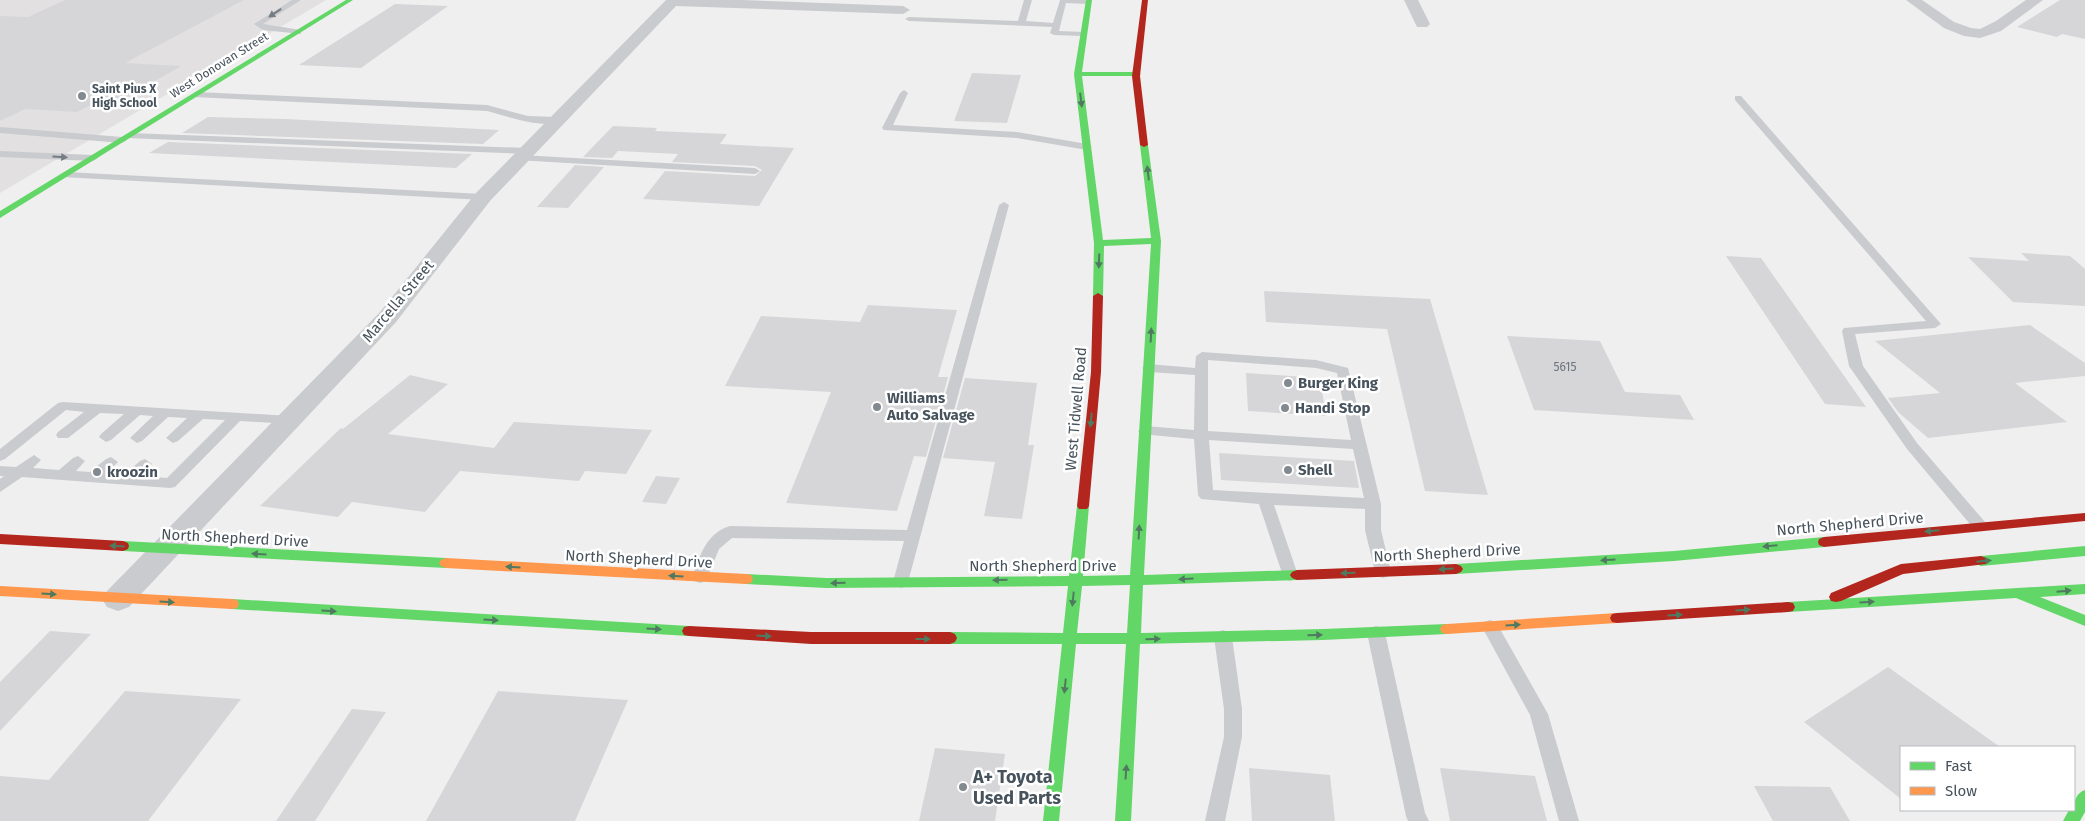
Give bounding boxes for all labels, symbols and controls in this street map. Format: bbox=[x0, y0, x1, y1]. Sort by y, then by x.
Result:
one-way arrow bbox=[268, 8, 281, 18]
street label: West Donovan Street bbox=[167, 29, 271, 101]
place label: Saint Pius X High School bbox=[92, 82, 157, 110]
marker: Saint Pius X High School bbox=[76, 90, 88, 102]
one-way arrow bbox=[1077, 93, 1085, 109]
one-way arrow bbox=[52, 153, 68, 161]
one-way arrow bbox=[1144, 164, 1152, 180]
one-way arrow bbox=[1095, 254, 1103, 270]
street label: Marcella Street bbox=[358, 256, 438, 346]
one-way arrow bbox=[1147, 326, 1155, 342]
street label: West Tidwell Road bbox=[1062, 346, 1090, 472]
house number: 5615 bbox=[1553, 360, 1577, 374]
place label: Burger King bbox=[1298, 374, 1379, 392]
marker: Burger King bbox=[1282, 377, 1294, 389]
place label: Williams Auto Salvage bbox=[886, 389, 975, 424]
place label: Handi Stop bbox=[1295, 399, 1371, 417]
marker: Williams Auto Salvage bbox=[871, 401, 883, 413]
marker: Handi Stop bbox=[1279, 402, 1291, 414]
one-way arrow bbox=[1087, 413, 1095, 429]
place label: Shell bbox=[1298, 461, 1333, 479]
place label: kroozin bbox=[107, 463, 158, 481]
marker: Shell bbox=[1282, 464, 1294, 476]
marker: kroozin bbox=[91, 466, 103, 478]
street label: North Shepherd Drive bbox=[1776, 509, 1924, 539]
one-way arrow bbox=[1136, 524, 1144, 540]
street label: North Shepherd Drive bbox=[161, 525, 309, 551]
one-way arrow bbox=[1923, 527, 1939, 535]
street label: North Shepherd Drive bbox=[1373, 540, 1521, 566]
one-way arrow bbox=[108, 542, 124, 550]
one-way arrow bbox=[1762, 543, 1778, 551]
street label: North Shepherd Drive bbox=[565, 546, 713, 572]
one-way arrow bbox=[251, 550, 267, 558]
one-way arrow bbox=[1600, 556, 1616, 564]
one-way arrow bbox=[1977, 556, 1993, 564]
street label: North Shepherd Drive bbox=[969, 557, 1117, 575]
one-way arrow bbox=[505, 563, 521, 571]
one-way arrow bbox=[1437, 566, 1453, 574]
one-way arrow bbox=[1340, 570, 1356, 578]
one-way arrow bbox=[667, 571, 683, 579]
one-way arrow bbox=[1177, 575, 1193, 583]
one-way arrow bbox=[992, 577, 1008, 585]
one-way arrow bbox=[830, 579, 846, 587]
one-way arrow bbox=[2057, 586, 2073, 594]
one-way arrow bbox=[41, 591, 57, 599]
one-way arrow bbox=[1069, 592, 1077, 608]
one-way arrow bbox=[159, 598, 175, 606]
one-way arrow bbox=[1860, 598, 1876, 606]
one-way arrow bbox=[1735, 606, 1751, 614]
one-way arrow bbox=[321, 608, 337, 616]
one-way arrow bbox=[1667, 611, 1683, 619]
one-way arrow bbox=[484, 617, 500, 625]
one-way arrow bbox=[1505, 621, 1521, 629]
one-way arrow bbox=[646, 626, 662, 634]
one-way arrow bbox=[1308, 631, 1324, 639]
one-way arrow bbox=[756, 632, 772, 640]
one-way arrow bbox=[915, 635, 931, 643]
one-way arrow bbox=[1145, 635, 1161, 643]
one-way arrow bbox=[1060, 678, 1068, 694]
legend bbox=[1900, 746, 2075, 811]
text: Fast bbox=[1945, 757, 1972, 775]
one-way arrow bbox=[1122, 764, 1130, 780]
place label: A+ Toyota Used Parts bbox=[972, 766, 1061, 809]
marker: A+ Toyota Used Parts bbox=[957, 781, 969, 793]
text: Slow bbox=[1945, 782, 1977, 800]

